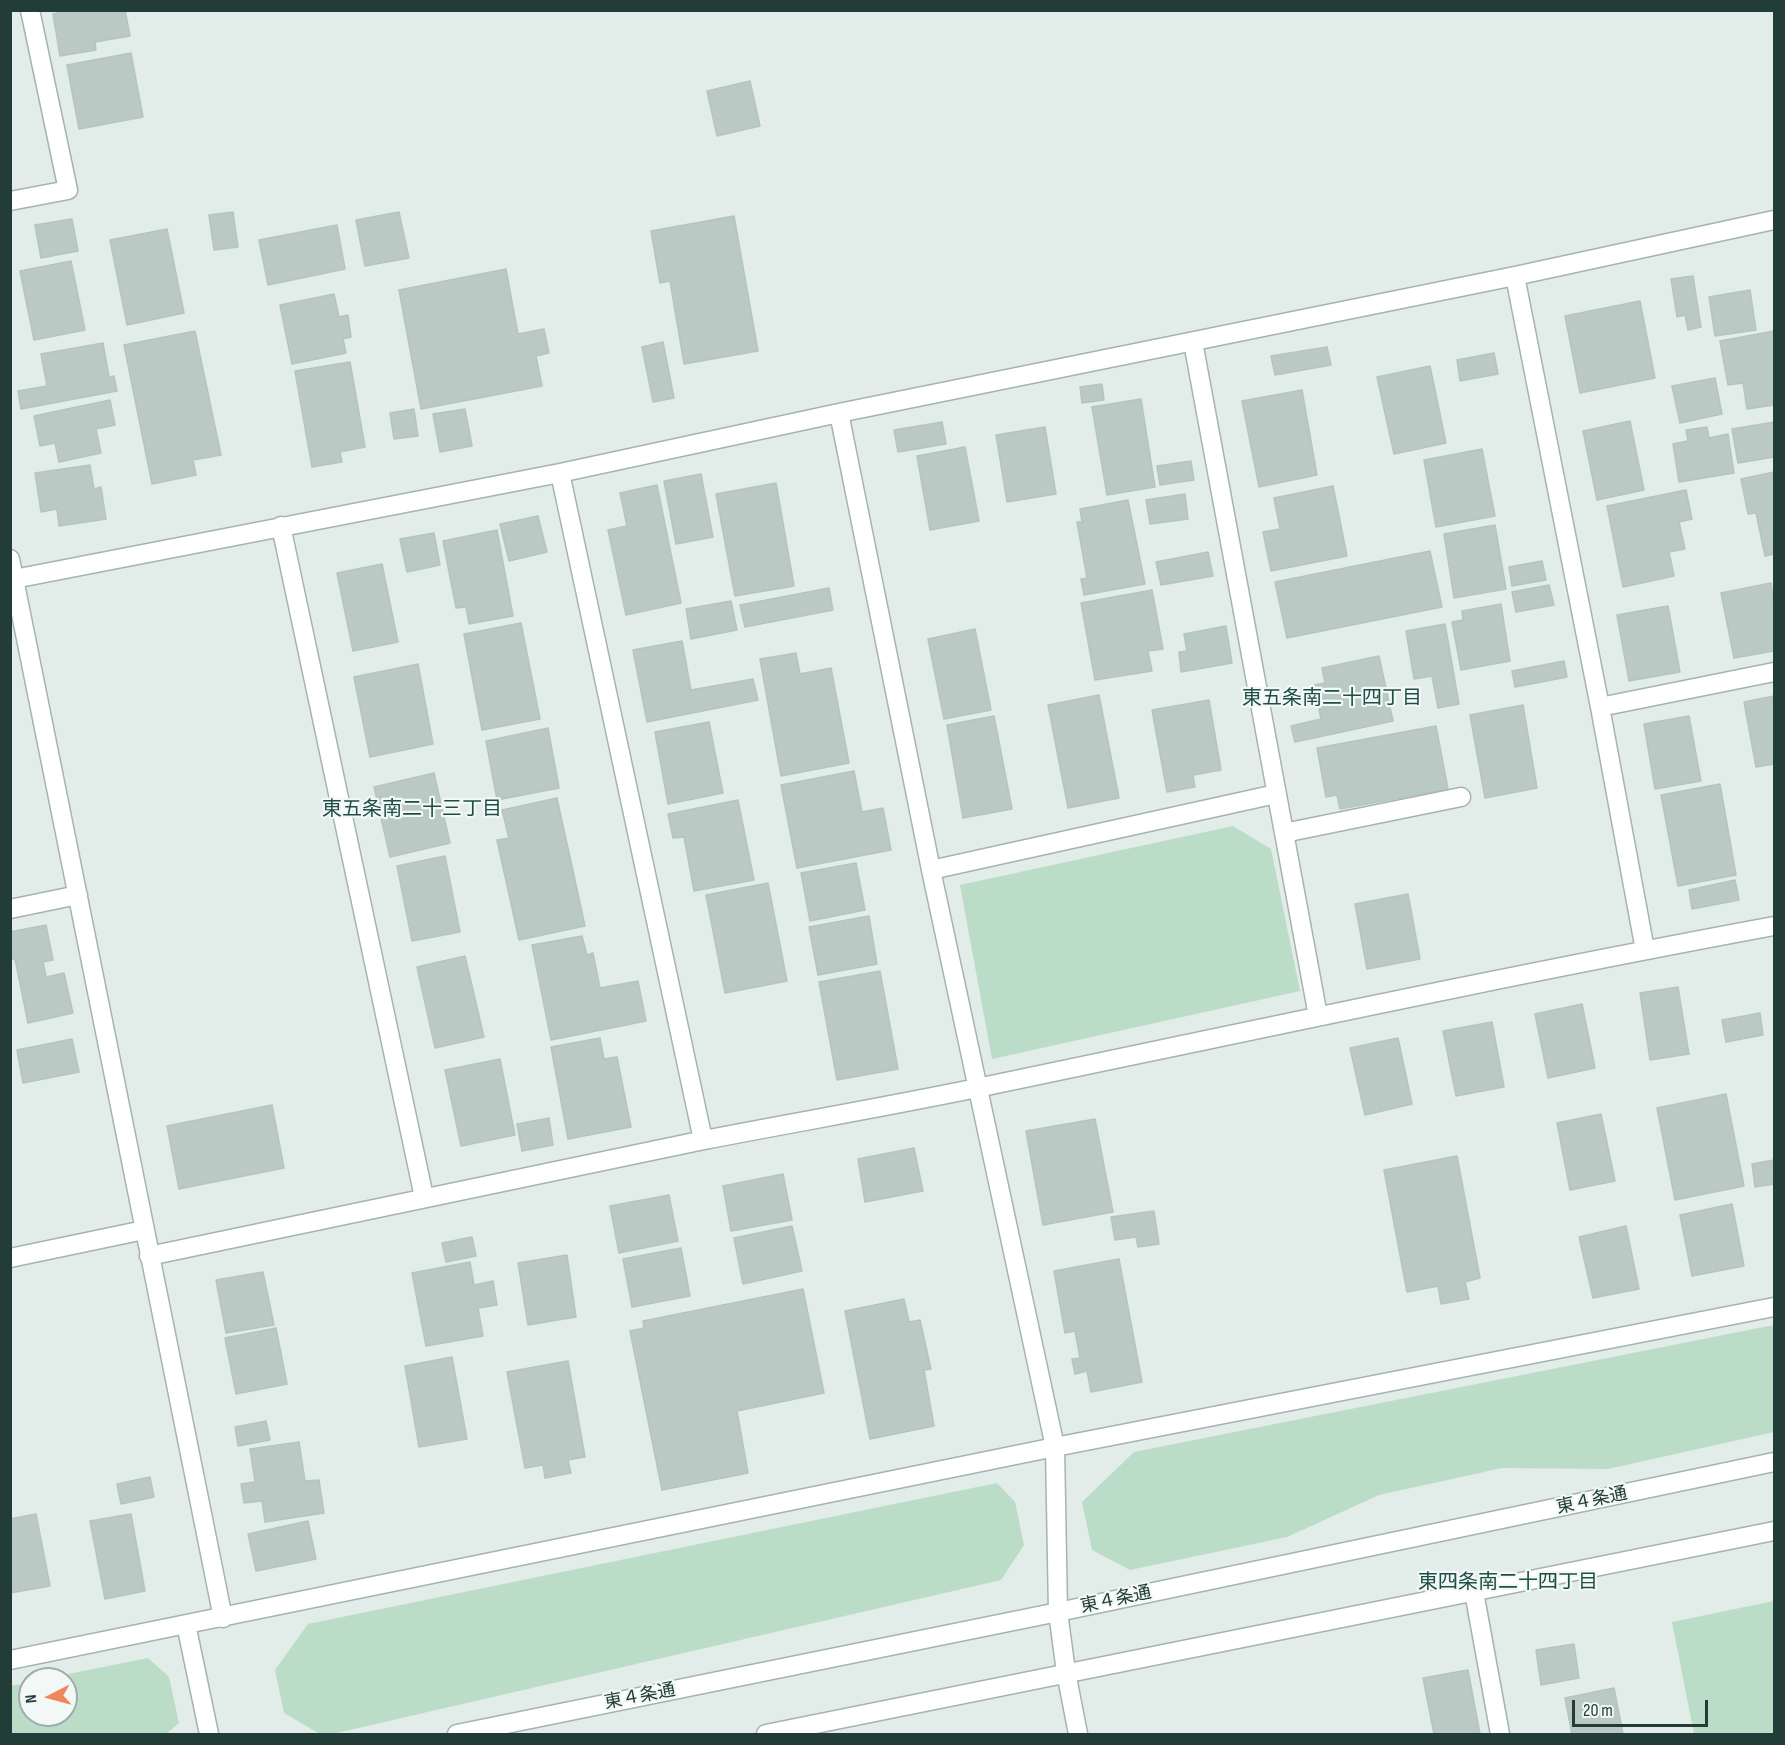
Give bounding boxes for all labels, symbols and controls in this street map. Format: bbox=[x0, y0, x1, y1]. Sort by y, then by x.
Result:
district label: 東五条南二十四丁目 bbox=[1242, 687, 1422, 711]
district label: 東五条南二十三丁目 bbox=[322, 798, 502, 822]
street label: 東４条通 bbox=[1555, 1483, 1629, 1519]
district label: 東四条南二十四丁目 bbox=[1418, 1571, 1598, 1595]
street label: 東４条通 bbox=[1079, 1582, 1153, 1618]
north arrow bbox=[18, 1667, 78, 1727]
street label: 東４条通 bbox=[603, 1680, 677, 1714]
scale bar bbox=[1575, 1688, 1712, 1726]
text: N bbox=[22, 1693, 41, 1704]
text: 20 m bbox=[1583, 1700, 1613, 1721]

